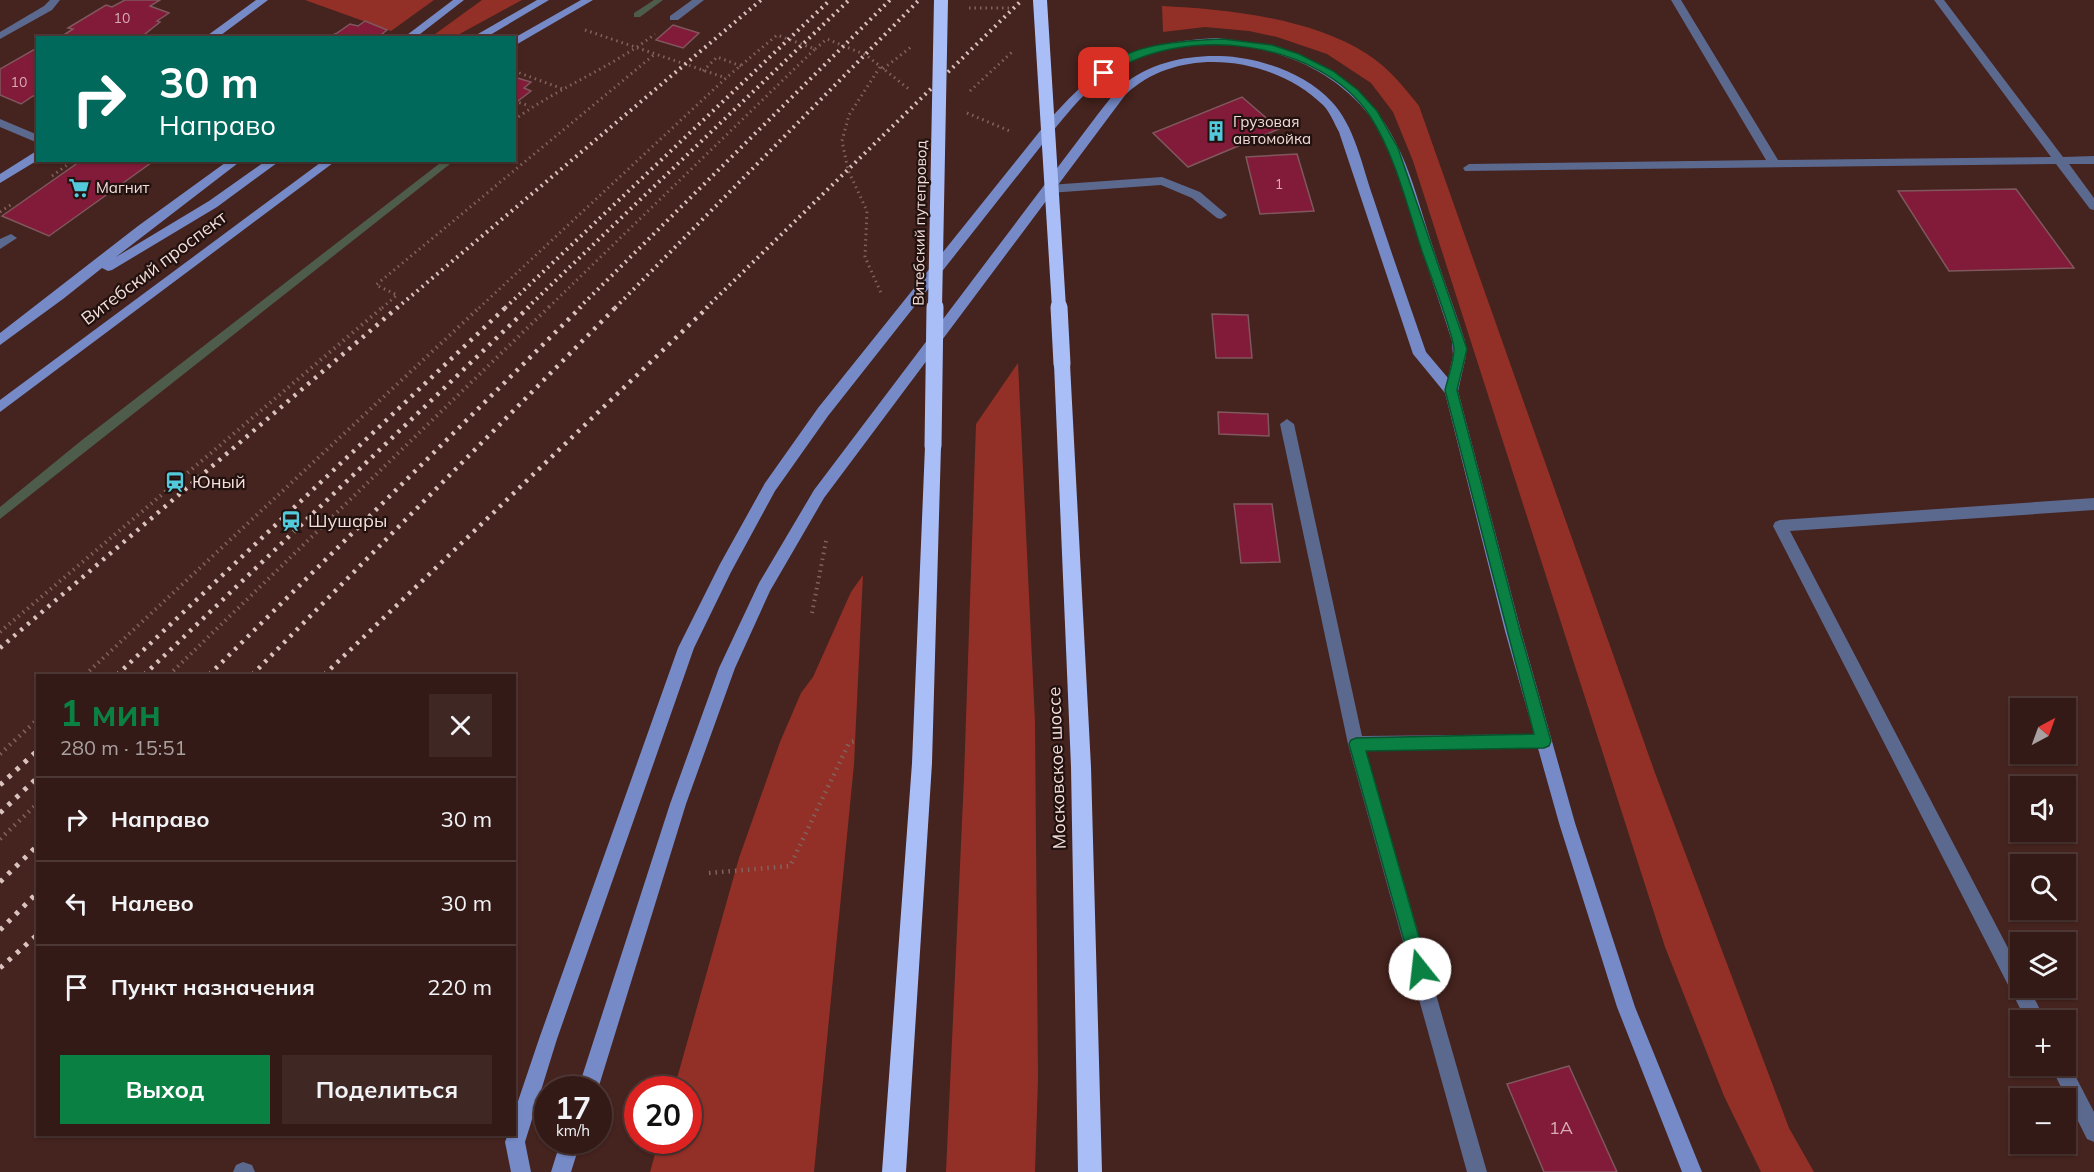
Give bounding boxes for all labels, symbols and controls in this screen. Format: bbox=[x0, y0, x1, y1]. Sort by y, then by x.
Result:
house number: 10 bbox=[114, 9, 130, 27]
pin bbox=[1078, 47, 1129, 98]
text: 30 m bbox=[159, 56, 259, 109]
icon: arrive bbox=[1087, 56, 1120, 89]
icon: right bbox=[60, 60, 138, 138]
house number: 10 bbox=[11, 73, 27, 91]
text: Направо bbox=[159, 108, 276, 142]
place label: Грузовая автомойка bbox=[1233, 112, 1311, 148]
building icon: Грузовая автомойка bbox=[1204, 119, 1228, 143]
street label: Витебский путепровод bbox=[909, 140, 930, 306]
house number: 1 bbox=[1275, 175, 1283, 193]
supermarket icon: Магнит bbox=[67, 176, 91, 200]
place label: Магнит bbox=[96, 178, 150, 197]
street label: Витебский проспект bbox=[76, 205, 232, 330]
station icon: Юный bbox=[163, 470, 187, 494]
place label: Юный bbox=[192, 470, 246, 493]
station icon: Шушары bbox=[279, 509, 303, 533]
place label: Шушары bbox=[308, 509, 387, 532]
street label: Московское шоссе bbox=[1042, 686, 1071, 850]
text: 1 мин bbox=[60, 690, 161, 735]
button: close bbox=[429, 694, 492, 757]
north arrow bbox=[2010, 698, 2076, 764]
map controls bbox=[2010, 698, 2076, 1154]
text: 280 m · 15:51 bbox=[60, 735, 186, 760]
button: sound bbox=[2010, 776, 2076, 842]
icon: right bbox=[60, 803, 93, 836]
text: Направо bbox=[111, 805, 209, 833]
text: 30 m bbox=[441, 805, 492, 833]
button: search bbox=[2010, 854, 2076, 920]
icon: left bbox=[60, 887, 93, 920]
text: Налево bbox=[111, 889, 194, 917]
text: 30 m bbox=[441, 889, 492, 917]
button: layers bbox=[2010, 932, 2076, 998]
position arrow bbox=[1388, 937, 1452, 1001]
icon: arrive bbox=[60, 971, 93, 1004]
text: Пункт назначения bbox=[111, 973, 315, 1001]
text: 220 m bbox=[427, 973, 492, 1001]
button: + bbox=[2010, 1010, 2076, 1076]
button: Выход bbox=[60, 1055, 270, 1124]
button: Поделиться bbox=[282, 1055, 492, 1124]
speed limit sign: 20 bbox=[624, 1076, 702, 1154]
button: − bbox=[2010, 1088, 2076, 1154]
text: 17 bbox=[555, 1089, 591, 1127]
house number: 1А bbox=[1549, 1116, 1573, 1139]
text: km/h bbox=[556, 1121, 590, 1140]

